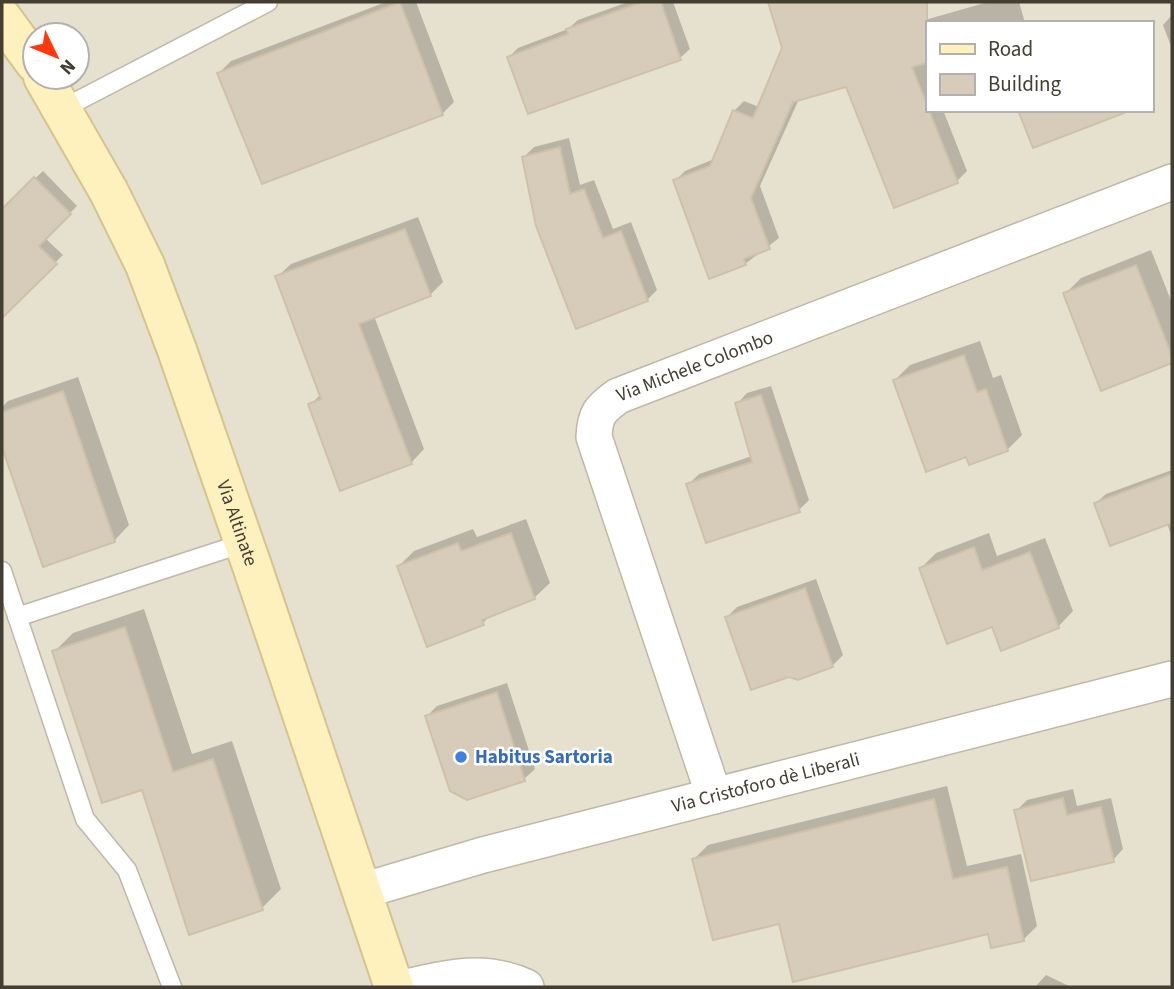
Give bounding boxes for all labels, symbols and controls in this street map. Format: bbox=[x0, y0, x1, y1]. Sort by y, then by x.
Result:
north arrow bbox=[21, 21, 91, 91]
legend bbox=[926, 21, 1153, 112]
text: Road bbox=[988, 34, 1033, 64]
text: N bbox=[53, 53, 82, 80]
text: Building bbox=[988, 69, 1062, 99]
street label: Via Michele Colombo bbox=[613, 324, 777, 409]
street label: Via Altinate bbox=[210, 476, 265, 570]
place label: Habitus Sartoria bbox=[475, 744, 613, 771]
street label: Via Cristoforo dè Liberali bbox=[669, 746, 863, 820]
marker: Habitus Sartoria bbox=[453, 749, 469, 765]

